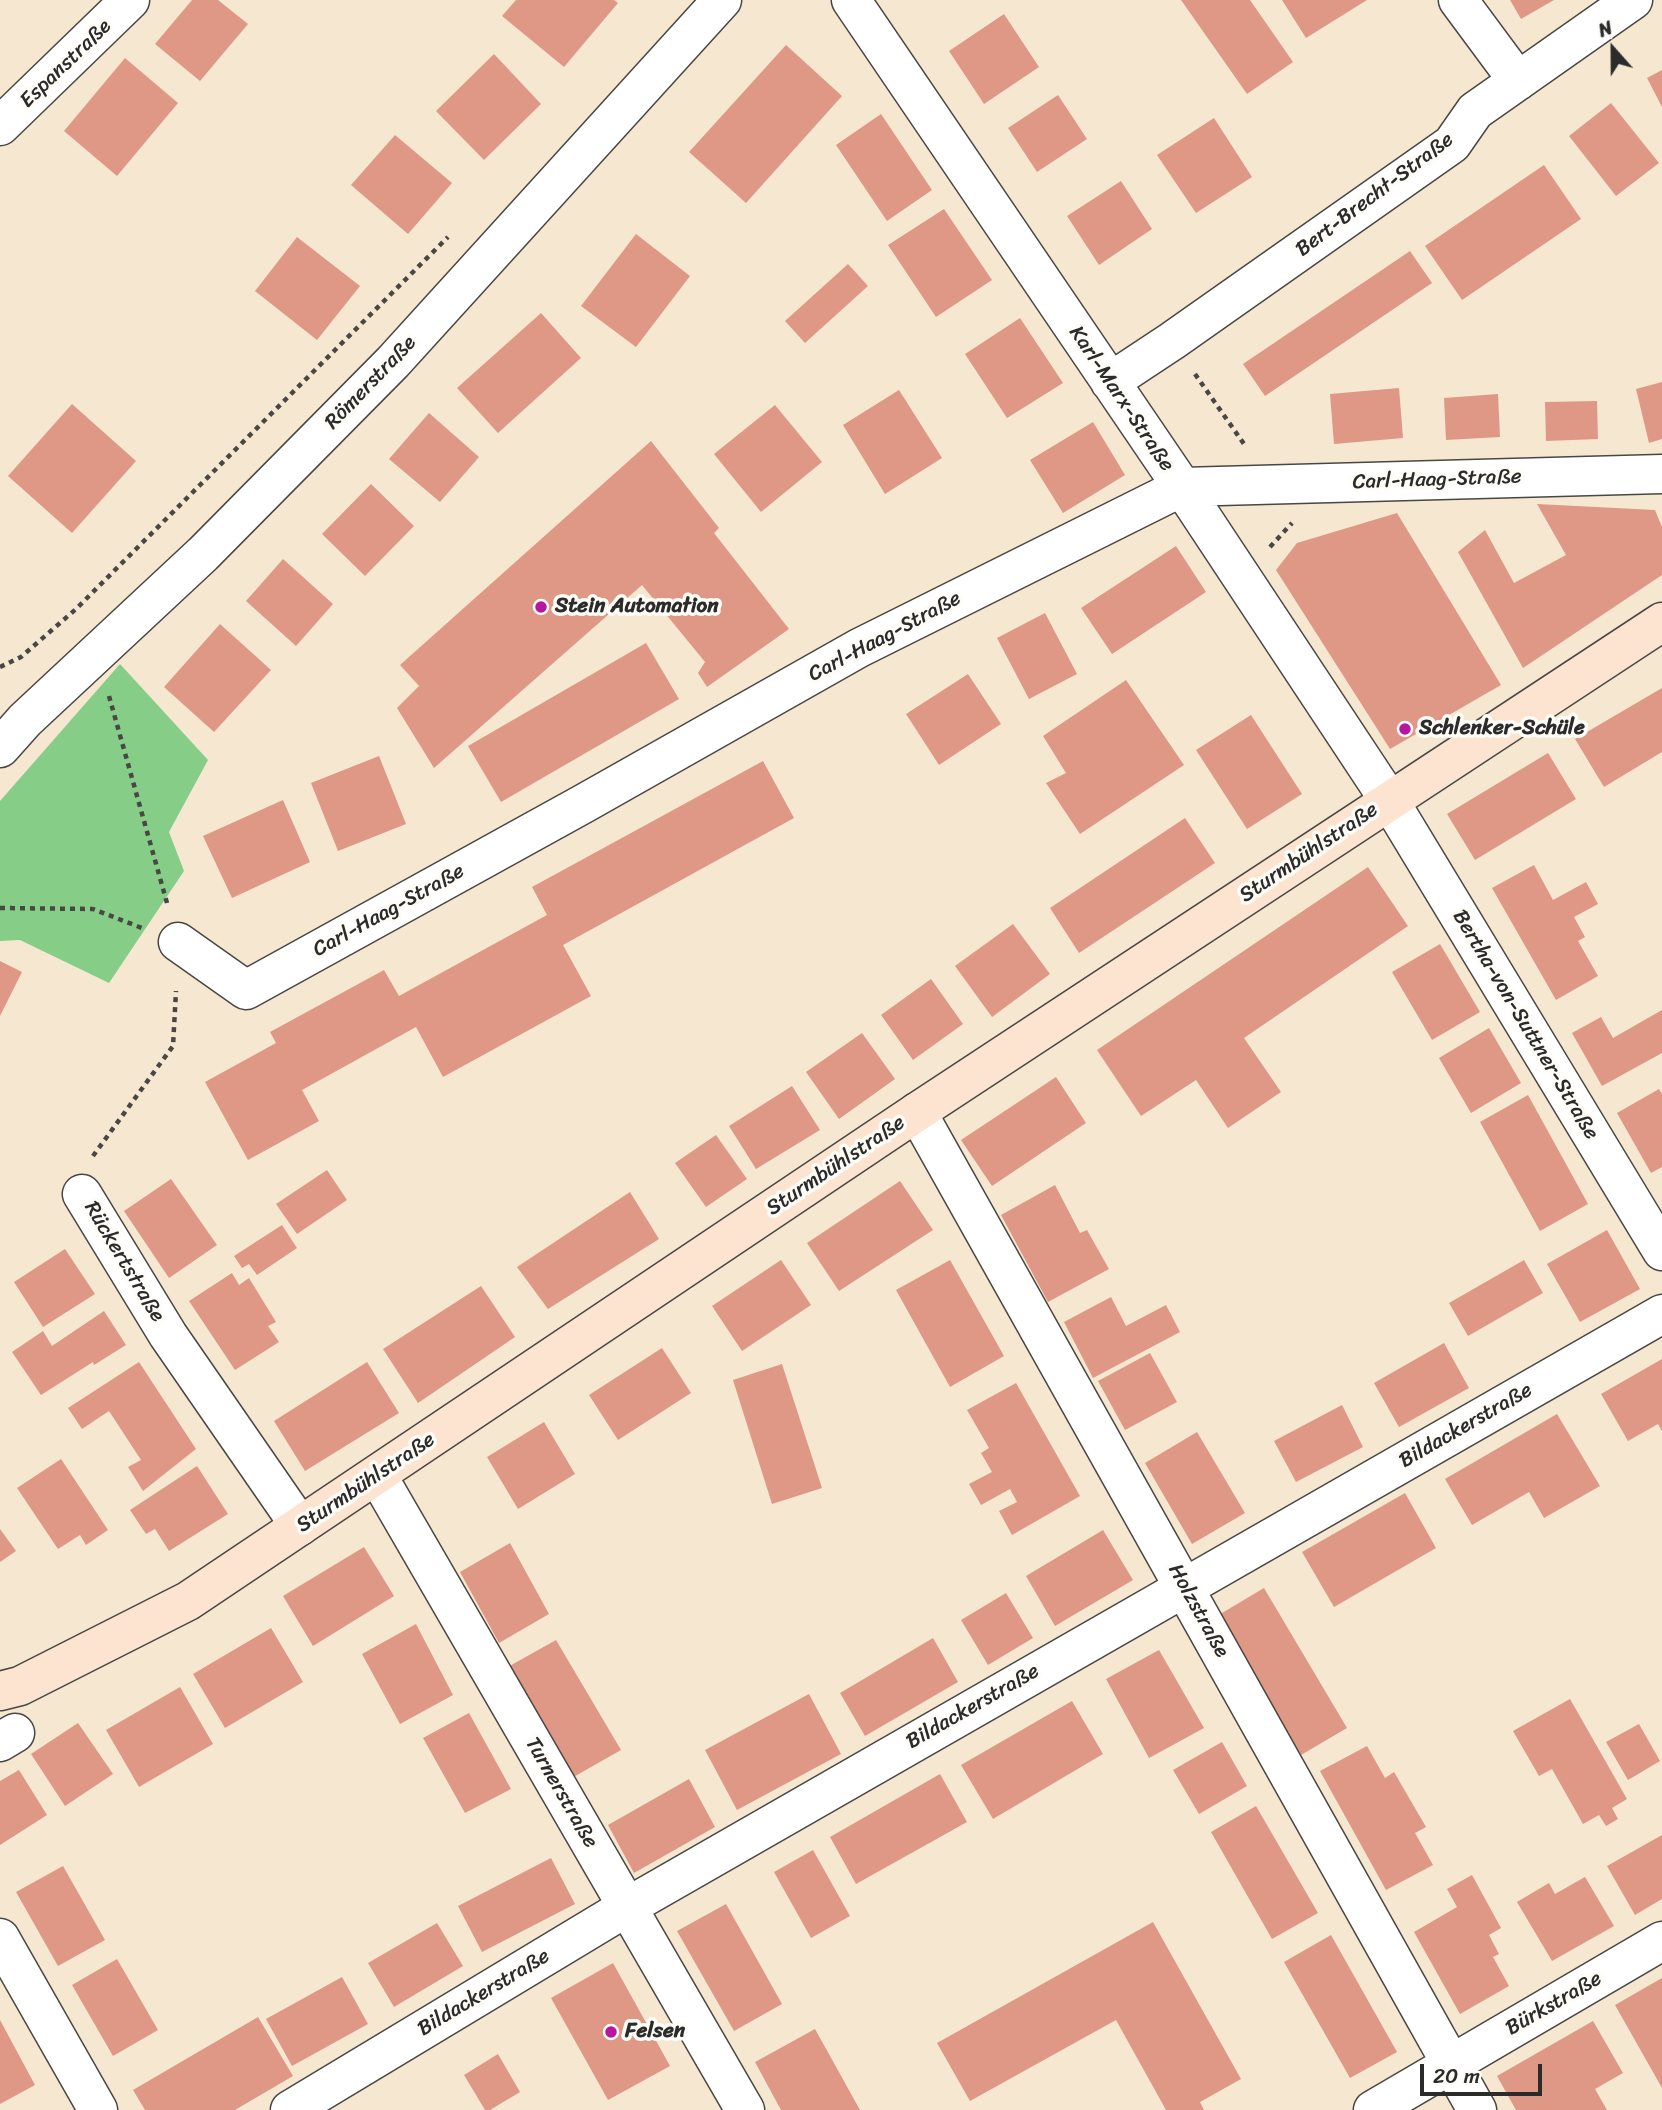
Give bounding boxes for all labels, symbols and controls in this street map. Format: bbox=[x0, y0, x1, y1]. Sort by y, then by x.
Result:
text: N bbox=[1593, 11, 1617, 47]
street label: Espanstraße bbox=[15, 14, 117, 114]
north arrow bbox=[1578, 14, 1648, 84]
street label: Bert-Brecht-Straße bbox=[1291, 127, 1459, 263]
street label: Karl-Marx-Straße bbox=[1063, 321, 1179, 477]
street label: Römerstraße bbox=[320, 331, 422, 435]
street label: Carl-Haag-Straße bbox=[1352, 464, 1522, 496]
street label: Carl-Haag-Straße bbox=[804, 586, 966, 688]
place label: Stein Automation bbox=[555, 594, 719, 620]
marker: Stein Automation bbox=[533, 599, 549, 615]
place label: Schlenker-Schüle bbox=[1419, 716, 1585, 742]
marker: Schlenker-Schüle bbox=[1397, 721, 1413, 737]
street label: Sturmbühlstraße bbox=[1235, 797, 1383, 909]
street label: Carl-Haag-Straße bbox=[309, 859, 469, 963]
street label: Bertha-von-Suttner-Straße bbox=[1446, 906, 1604, 1144]
street label: Sturmbühlstraße bbox=[762, 1110, 910, 1222]
street label: Rückertstraße bbox=[78, 1197, 170, 1327]
street label: Bildackerstraße bbox=[1395, 1378, 1537, 1474]
street label: Sturmbühlstraße bbox=[292, 1427, 440, 1539]
street label: Holzstraße bbox=[1162, 1560, 1234, 1662]
street label: Bildackerstraße bbox=[902, 1659, 1044, 1755]
street label: Turnerstraße bbox=[519, 1733, 603, 1853]
street label: Bildackerstraße bbox=[414, 1944, 554, 2042]
street label: Bürkstraße bbox=[1502, 1966, 1606, 2042]
place label: Felsen bbox=[625, 2019, 685, 2045]
marker: Felsen bbox=[603, 2024, 619, 2040]
scale bar bbox=[1424, 2050, 1546, 2094]
text: 20 m bbox=[1433, 2057, 1480, 2095]

